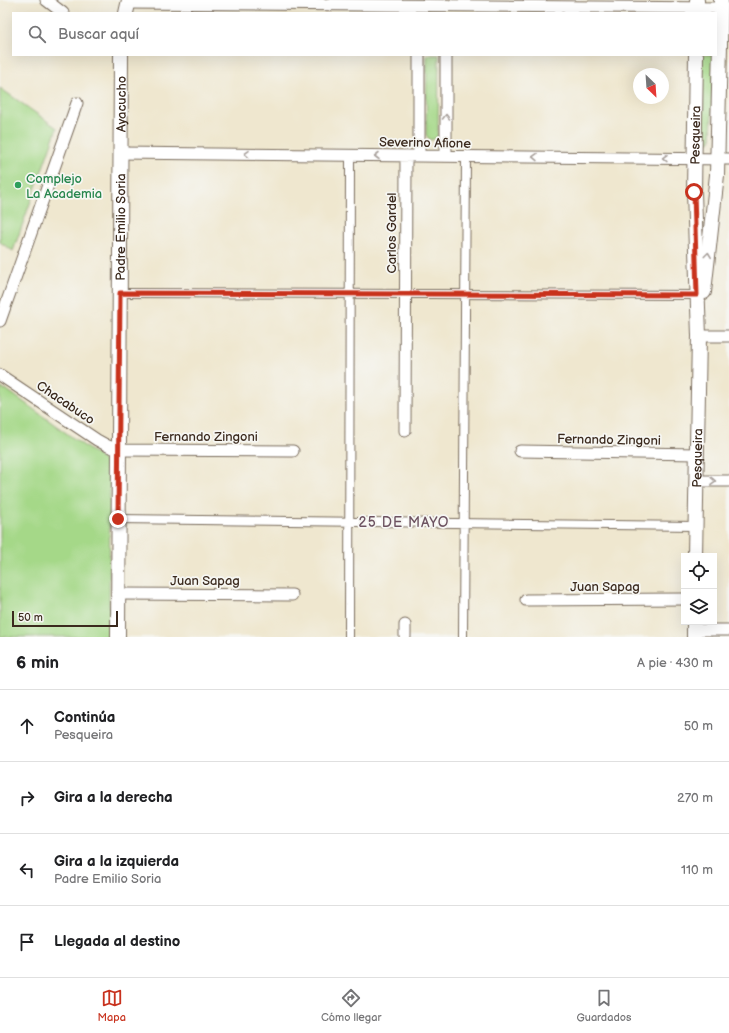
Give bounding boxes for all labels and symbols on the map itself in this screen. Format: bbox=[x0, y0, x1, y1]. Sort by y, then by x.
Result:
north arrow bbox=[633, 68, 669, 104]
street label: Ayacucho bbox=[114, 76, 130, 132]
street label: Pesqueira bbox=[687, 105, 704, 165]
one-way arrow bbox=[442, 114, 450, 120]
street label: Severino Afione bbox=[379, 134, 471, 152]
one-way arrow bbox=[244, 150, 250, 158]
one-way arrow bbox=[374, 151, 380, 160]
one-way arrow bbox=[532, 153, 538, 161]
one-way arrow bbox=[662, 154, 668, 162]
place label: Complejo La Academia bbox=[26, 171, 102, 202]
street label: Padre Emilio Soria bbox=[113, 173, 129, 281]
marker: Complejo La Academia bbox=[13, 180, 23, 190]
route start bbox=[685, 183, 703, 201]
street label: Carlos Gardel bbox=[384, 192, 400, 274]
one-way arrow bbox=[704, 252, 713, 258]
street label: Chacabuco bbox=[33, 378, 98, 428]
street label: Pesqueira bbox=[689, 428, 706, 488]
street label: Fernando Zingoni bbox=[154, 429, 258, 445]
street label: Fernando Zingoni bbox=[557, 431, 661, 449]
one-way arrow bbox=[710, 477, 716, 485]
route end bbox=[109, 510, 127, 528]
district label: 25 DE MAYO bbox=[359, 514, 449, 531]
street label: Juan Sapag bbox=[170, 573, 240, 589]
street label: Juan Sapag bbox=[570, 579, 640, 595]
scale bar bbox=[12, 609, 118, 628]

